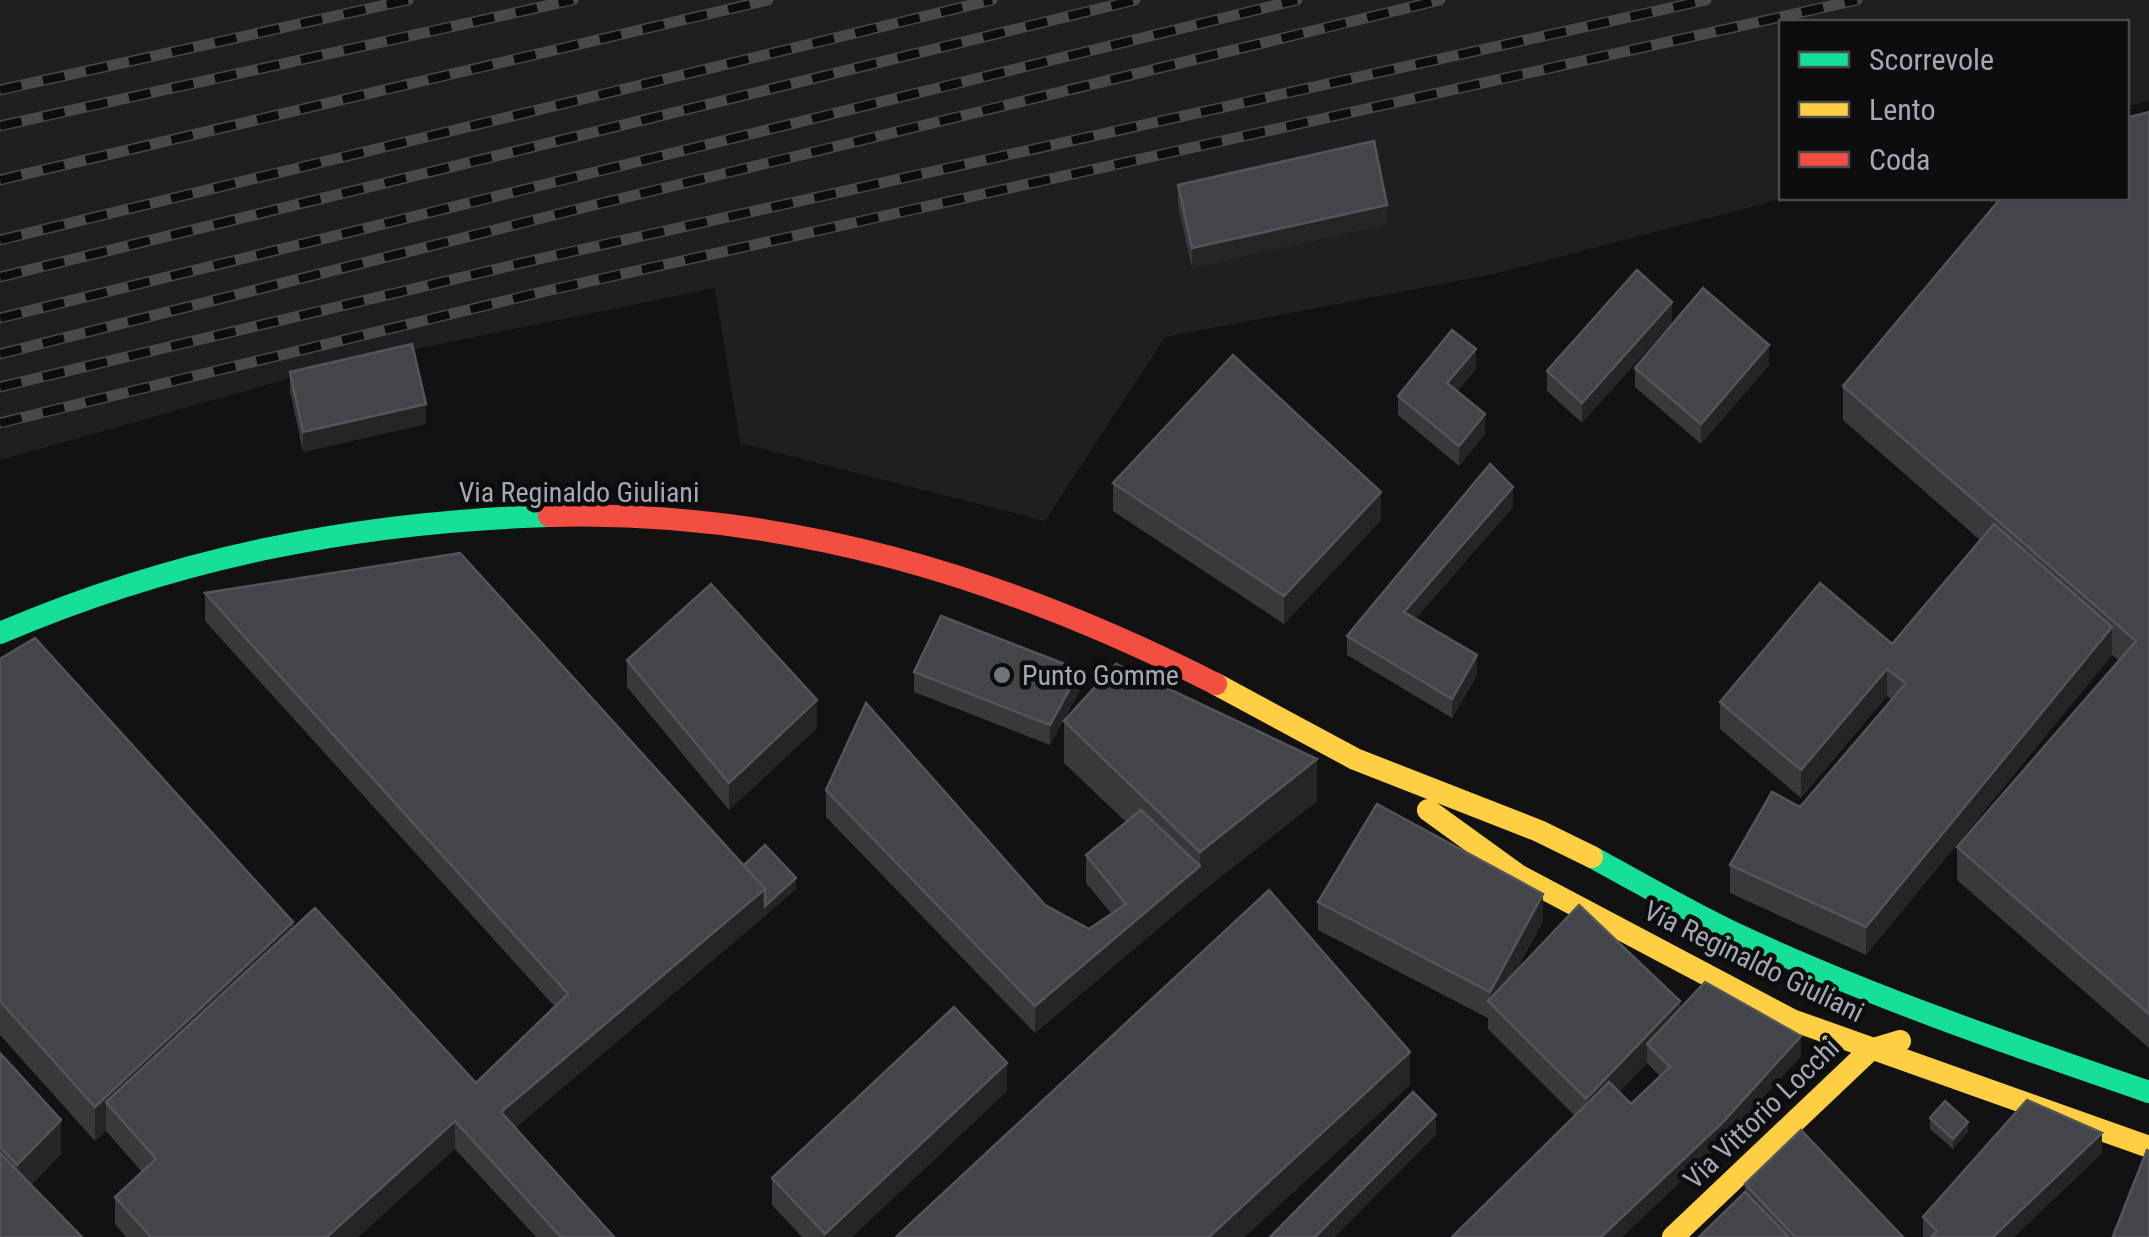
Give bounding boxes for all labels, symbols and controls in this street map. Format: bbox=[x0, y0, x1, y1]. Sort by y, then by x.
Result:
legend bbox=[1779, 20, 2129, 200]
text: Scorrevole bbox=[1869, 42, 1994, 77]
text: Lento bbox=[1869, 92, 1936, 127]
text: Coda bbox=[1869, 142, 1930, 177]
street label: Via Reginaldo Giuliani bbox=[459, 476, 699, 509]
place label: Punto Gomme bbox=[1022, 659, 1179, 692]
marker: Punto Gomme bbox=[991, 664, 1013, 686]
street label: Via Reginaldo Giuliani bbox=[1638, 894, 1869, 1029]
street label: Via Vittorio Locchi bbox=[1677, 1031, 1846, 1196]

